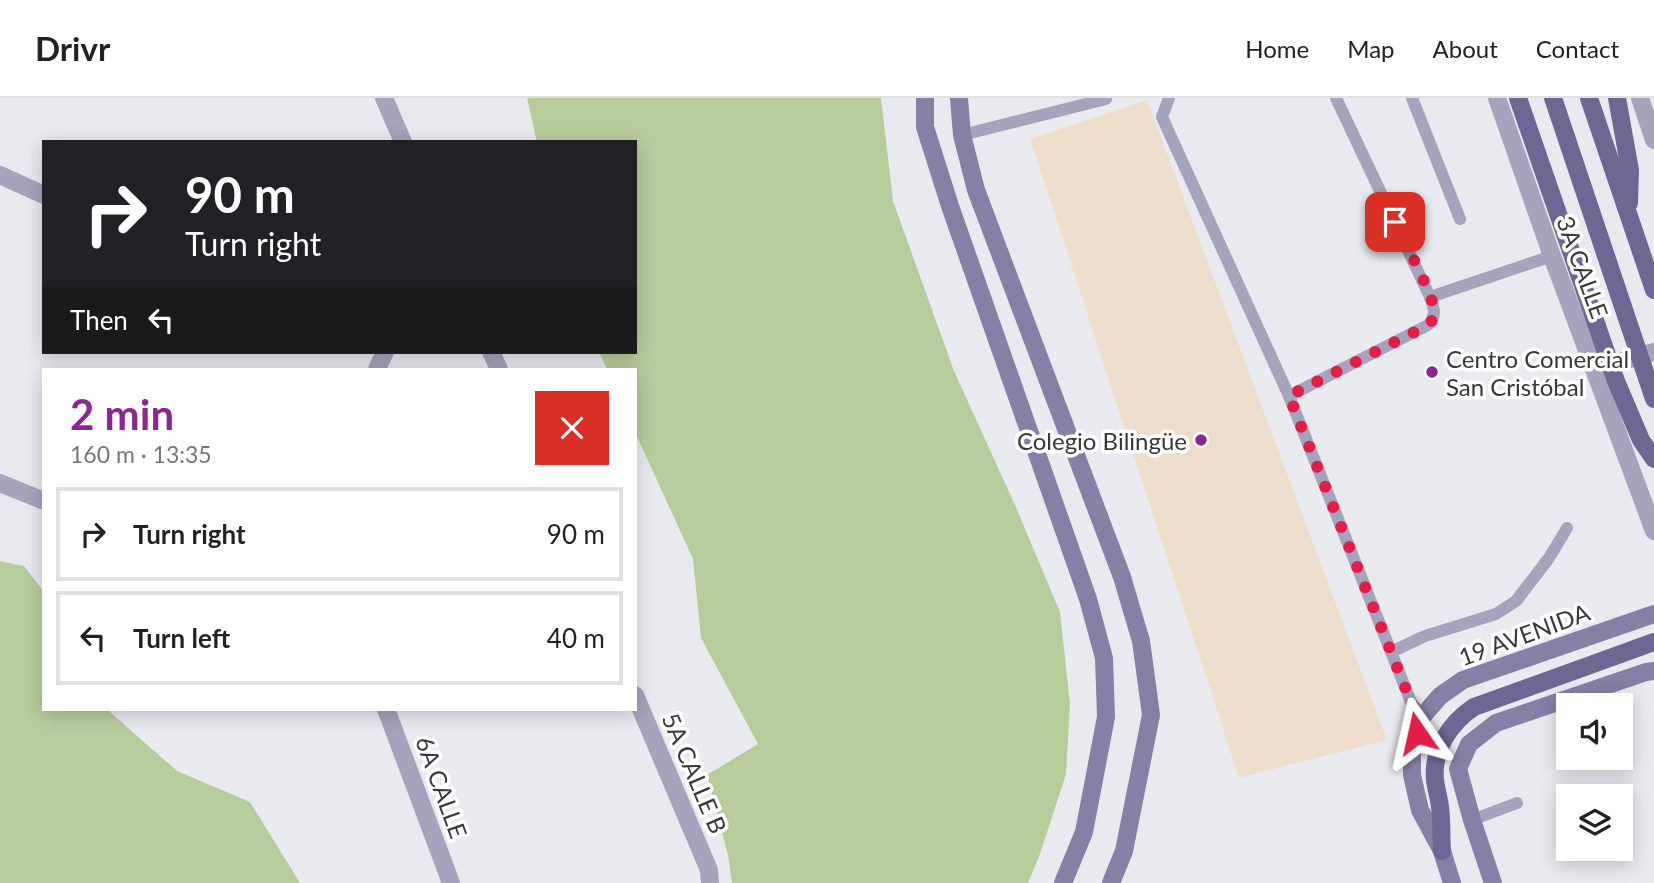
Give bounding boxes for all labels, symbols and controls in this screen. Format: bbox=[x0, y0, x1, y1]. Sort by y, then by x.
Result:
text: Drivr bbox=[35, 28, 110, 68]
text: Home bbox=[1245, 34, 1309, 63]
text: Map bbox=[1347, 34, 1395, 63]
text: About bbox=[1433, 34, 1498, 63]
text: Contact bbox=[1536, 34, 1619, 63]
text: 90 m bbox=[185, 165, 295, 223]
icon: right bbox=[70, 168, 161, 259]
pin bbox=[1365, 192, 1425, 252]
icon: arrive bbox=[1376, 203, 1414, 241]
street label: 3A CALLE bbox=[1551, 212, 1615, 322]
text: Turn right bbox=[185, 224, 321, 263]
icon: left bbox=[142, 301, 180, 339]
text: Then bbox=[70, 304, 128, 336]
place label: Centro Comercial San Cristóbal bbox=[1446, 344, 1629, 401]
marker: Centro Comercial San Cristóbal bbox=[1424, 364, 1440, 380]
text: 2 min bbox=[70, 389, 174, 439]
button: close bbox=[535, 391, 609, 465]
place label: Colegio Bilingüe bbox=[1017, 426, 1187, 455]
marker: Colegio Bilingüe bbox=[1193, 432, 1209, 448]
text: 160 m · 13:35 bbox=[70, 440, 212, 468]
icon: right bbox=[74, 515, 112, 553]
text: Turn right bbox=[133, 518, 246, 550]
text: 90 m bbox=[547, 518, 605, 550]
street label: 19 AVENIDA bbox=[1455, 597, 1594, 671]
icon: left bbox=[74, 619, 112, 657]
text: Turn left bbox=[133, 622, 230, 654]
text: 40 m bbox=[547, 622, 605, 654]
map controls bbox=[1556, 693, 1633, 861]
button: sound bbox=[1556, 693, 1633, 770]
position arrow bbox=[1380, 696, 1454, 770]
street label: 5A CALLE B bbox=[657, 708, 733, 838]
street label: 6A CALLE bbox=[410, 732, 474, 842]
button: layers bbox=[1556, 784, 1633, 861]

